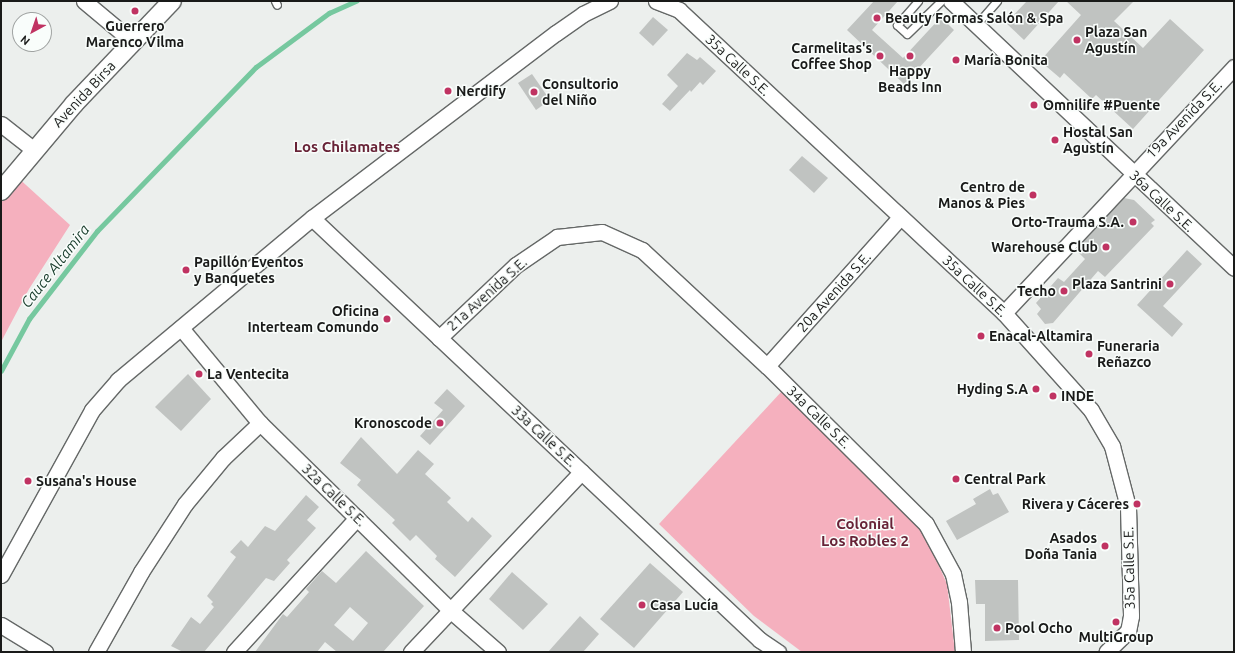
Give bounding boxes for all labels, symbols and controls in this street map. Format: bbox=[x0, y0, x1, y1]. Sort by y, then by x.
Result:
marker: Guerrero Marenco Vilma bbox=[130, 6, 140, 16]
place label: Beauty Formas Salón & Spa bbox=[885, 10, 1063, 26]
north arrow bbox=[12, 12, 52, 52]
marker: Beauty Formas Salón & Spa bbox=[872, 13, 882, 23]
place label: Guerrero Marenco Vilma bbox=[86, 18, 184, 50]
place label: Plaza San Agustín bbox=[1085, 24, 1147, 56]
street label: 35a Calle S.E. bbox=[702, 31, 774, 99]
text: N bbox=[18, 33, 32, 48]
marker: Plaza San Agustín bbox=[1072, 35, 1082, 45]
place label: Carmelitas's Coffee Shop bbox=[791, 40, 872, 72]
marker: Carmelitas's Coffee Shop bbox=[875, 51, 885, 61]
marker: Happy Beads Inn bbox=[905, 51, 915, 61]
place label: María Bonita bbox=[964, 52, 1048, 68]
marker: María Bonita bbox=[951, 55, 961, 65]
street label: Avenida Birsa bbox=[49, 57, 119, 131]
place label: Happy Beads Inn bbox=[878, 63, 942, 96]
place label: Consultorio del Niño bbox=[542, 76, 619, 108]
street label: 19a Avenida S.E. bbox=[1143, 76, 1225, 162]
place label: Nerdify bbox=[456, 83, 506, 99]
marker: Nerdify bbox=[443, 86, 453, 96]
marker: Consultorio del Niño bbox=[529, 87, 539, 97]
place label: Omnilife #Puente bbox=[1043, 97, 1160, 113]
marker: Omnilife #Puente bbox=[1028, 99, 1040, 111]
place label: Hostal San Agustín bbox=[1063, 124, 1133, 156]
marker: Hostal San Agustín bbox=[1050, 135, 1060, 145]
district label: Los Chilamates bbox=[294, 138, 400, 156]
street label: 36a Calle S.E. bbox=[1126, 167, 1198, 235]
place label: Centro de Manos & Pies bbox=[938, 179, 1025, 212]
marker: Centro de Manos & Pies bbox=[1028, 190, 1038, 200]
place label: Orto-Trauma S.A. bbox=[1011, 214, 1124, 230]
marker: Orto-Trauma S.A. bbox=[1127, 216, 1139, 228]
water label: Cauce Altamira bbox=[17, 221, 93, 311]
place label: Warehouse Club bbox=[991, 239, 1098, 255]
marker: Warehouse Club bbox=[1101, 242, 1111, 252]
street label: 20a Avenida S.E. bbox=[794, 248, 874, 336]
street label: 35a Calle S.E. bbox=[939, 252, 1011, 320]
place label: Papillón Eventos y Banquetes bbox=[194, 254, 304, 286]
street label: 21a Avenida S.E. bbox=[443, 254, 531, 334]
marker: Papillón Eventos y Banquetes bbox=[181, 265, 191, 275]
place label: Plaza Santrini bbox=[1072, 276, 1162, 292]
marker: Plaza Santrini bbox=[1165, 279, 1175, 289]
place label: Techo bbox=[1017, 283, 1056, 299]
marker: Techo bbox=[1059, 286, 1069, 296]
place label: Oficina Interteam Comundo bbox=[248, 303, 379, 336]
marker: Oficina Interteam Comundo bbox=[382, 314, 392, 324]
place label: Enacal-Altamira bbox=[989, 328, 1093, 344]
marker: Enacal-Altamira bbox=[976, 331, 986, 341]
place label: Funeraria Reñazco bbox=[1097, 338, 1160, 370]
marker: Funeraria Reñazco bbox=[1084, 349, 1094, 359]
place label: La Ventecita bbox=[207, 366, 289, 382]
marker: La Ventecita bbox=[194, 369, 204, 379]
place label: Hyding S.A bbox=[957, 381, 1028, 397]
street label: 34a Calle S.E. bbox=[783, 382, 855, 452]
marker: Hyding S.A bbox=[1031, 384, 1041, 394]
place label: INDE bbox=[1061, 388, 1094, 404]
marker: INDE bbox=[1048, 391, 1058, 401]
street label: 33a Calle S.E. bbox=[508, 402, 580, 470]
place label: Kronoscode bbox=[354, 415, 432, 431]
marker: Kronoscode bbox=[435, 418, 445, 428]
street label: 32a Calle S.E. bbox=[298, 460, 370, 530]
place label: Central Park bbox=[964, 471, 1046, 487]
place label: Susana's House bbox=[36, 473, 137, 489]
marker: Central Park bbox=[951, 474, 961, 484]
marker: Susana's House bbox=[23, 476, 33, 486]
place label: Rivera y Cáceres bbox=[1022, 496, 1129, 512]
marker: Rivera y Cáceres bbox=[1132, 499, 1142, 509]
district label: Colonial Los Robles 2 bbox=[821, 514, 909, 549]
street label: 35a Calle S.E. bbox=[1120, 527, 1138, 609]
place label: Asados Doña Tania bbox=[1024, 530, 1097, 562]
marker: Asados Doña Tania bbox=[1100, 541, 1110, 551]
place label: Casa Lucía bbox=[650, 597, 718, 613]
marker: Casa Lucía bbox=[637, 600, 647, 610]
marker: MultiGroup bbox=[1111, 617, 1121, 627]
place label: Pool Ocho bbox=[1005, 620, 1073, 636]
marker: Pool Ocho bbox=[992, 623, 1002, 633]
place label: MultiGroup bbox=[1078, 629, 1154, 645]

